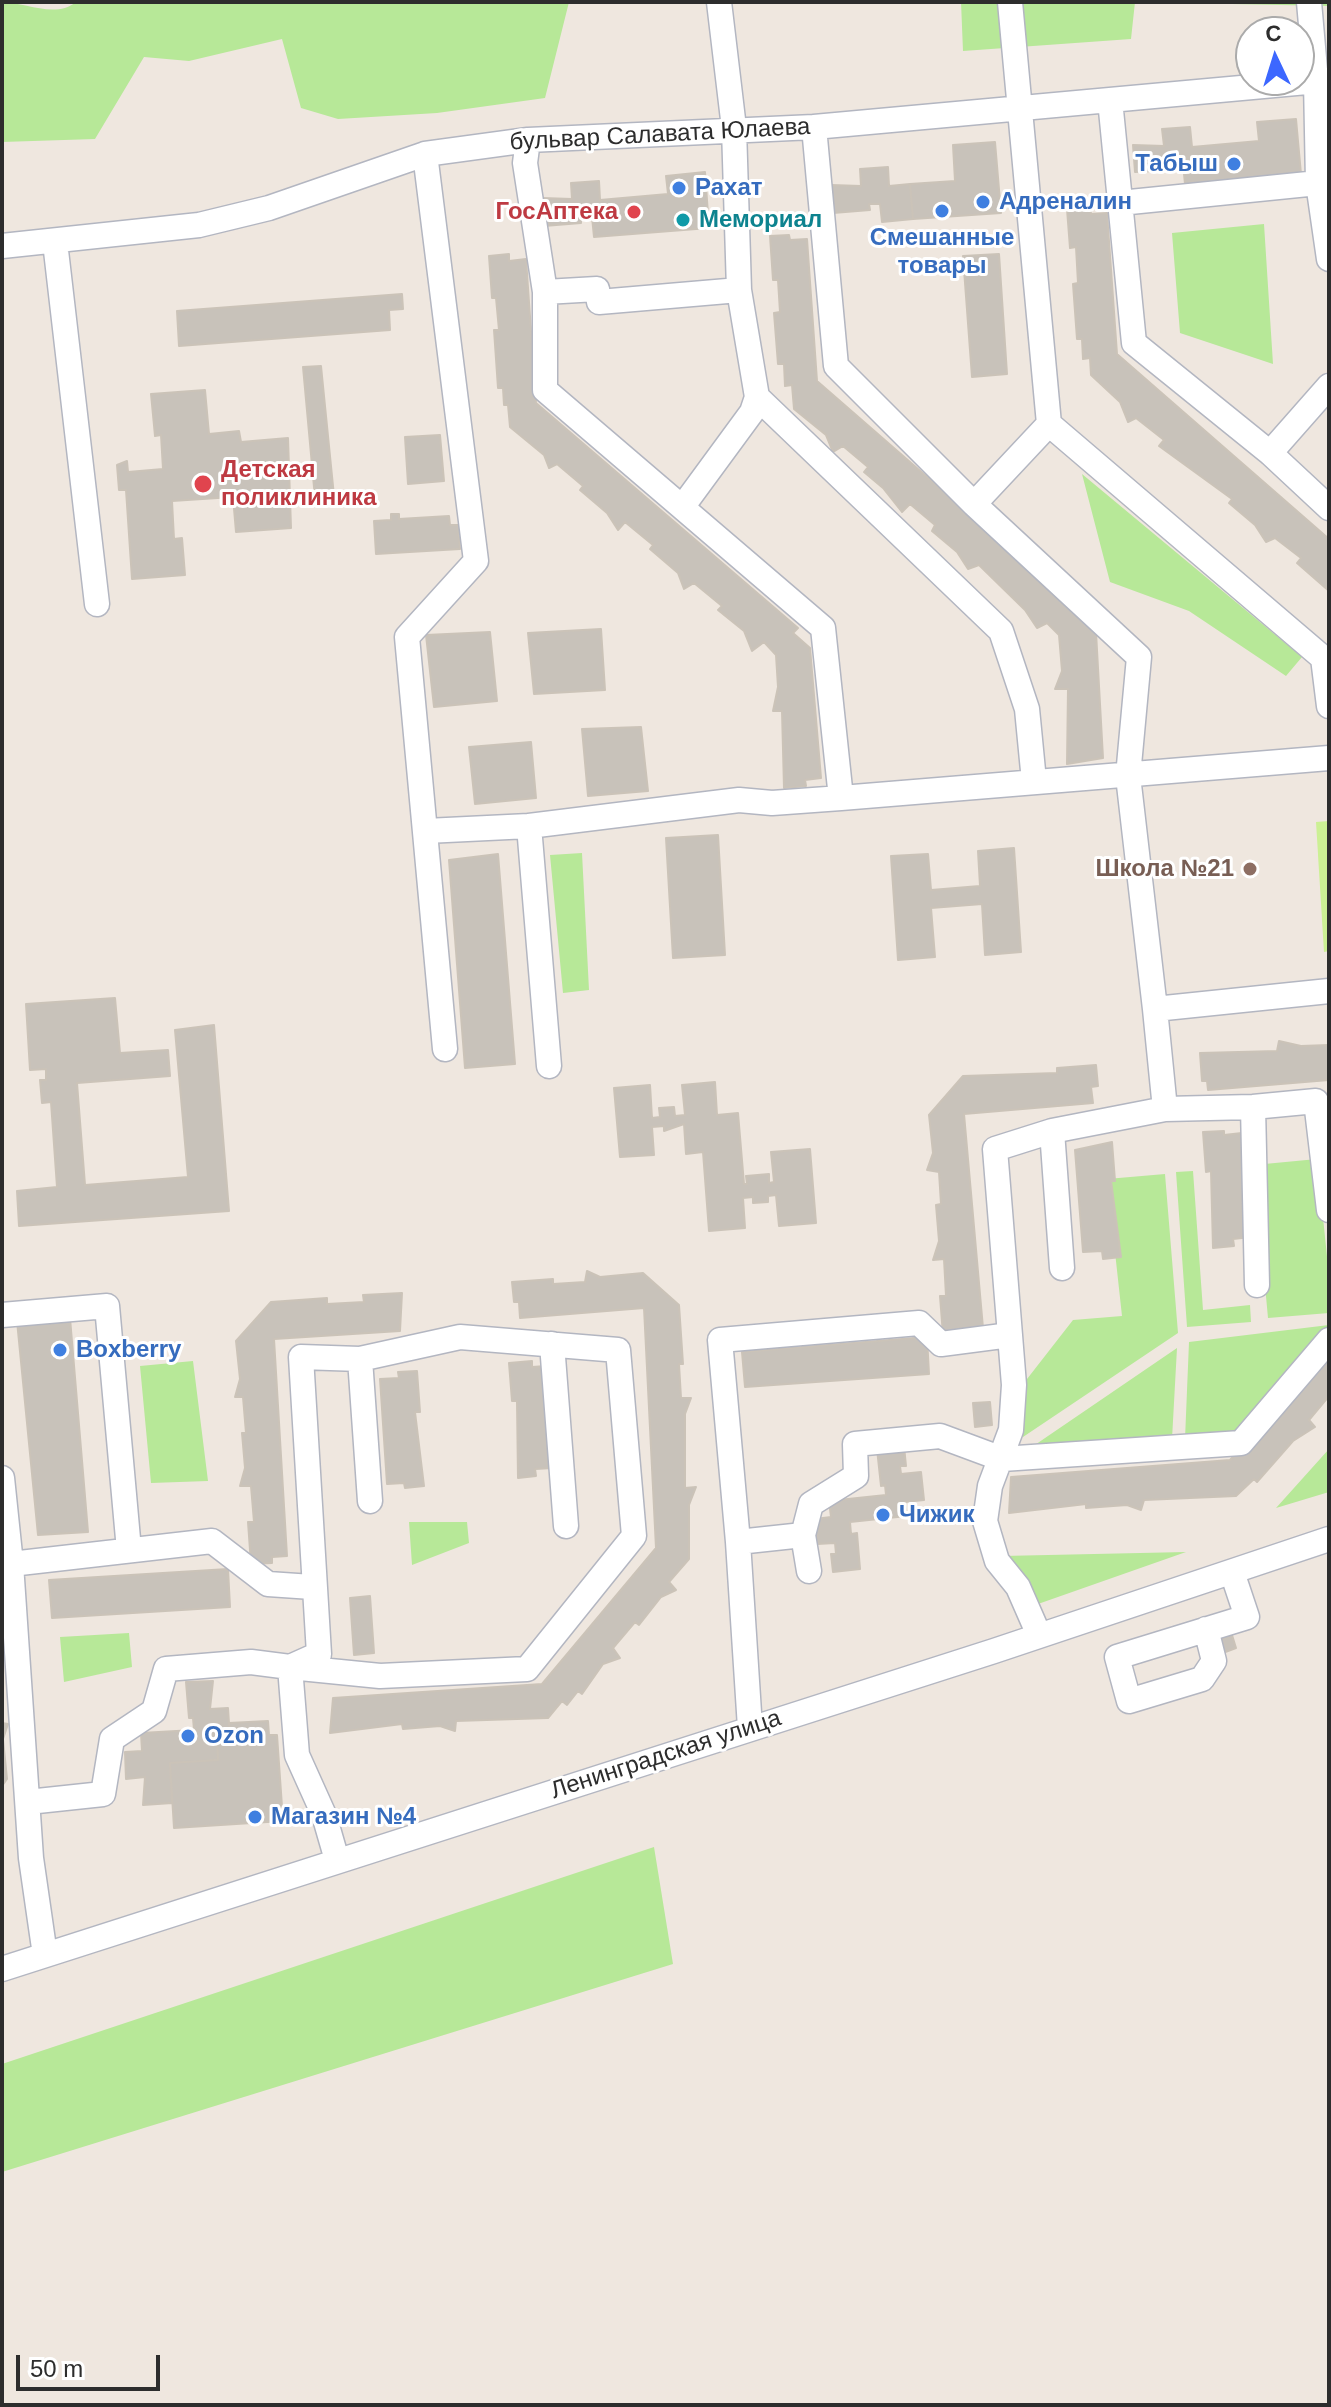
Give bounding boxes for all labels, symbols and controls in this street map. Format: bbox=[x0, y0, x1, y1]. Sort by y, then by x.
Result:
north arrow bbox=[1235, 16, 1315, 96]
text: С bbox=[1265, 21, 1282, 47]
street label: бульвар Салавата Юлаева bbox=[509, 113, 811, 157]
place label: Табыш bbox=[1135, 150, 1218, 178]
marker: Табыш bbox=[1225, 155, 1243, 173]
place label: Рахат bbox=[695, 174, 762, 202]
marker: Рахат bbox=[670, 179, 688, 197]
place label: Адреналин bbox=[999, 188, 1132, 216]
marker: Адреналин bbox=[974, 193, 992, 211]
place label: ГосАптека bbox=[496, 198, 618, 226]
marker: Смешанные товары bbox=[933, 202, 951, 220]
marker: ГосАптека bbox=[625, 203, 643, 221]
place label: Мемориал bbox=[699, 206, 822, 234]
marker: Мемориал bbox=[674, 211, 692, 229]
place label: Смешанные товары bbox=[870, 224, 1014, 280]
place label: Детская поликлиника bbox=[221, 456, 376, 512]
marker: Детская поликлиника bbox=[192, 473, 214, 495]
place label: Школа №21 bbox=[1095, 855, 1234, 883]
marker: Школа №21 bbox=[1241, 860, 1259, 878]
place label: Boxberry bbox=[76, 1336, 181, 1364]
marker: Boxberry bbox=[51, 1341, 69, 1359]
place label: Чижик bbox=[899, 1501, 974, 1529]
marker: Чижик bbox=[874, 1506, 892, 1524]
street label: Ленинградская улица bbox=[547, 1704, 785, 1806]
place label: Ozon bbox=[204, 1722, 264, 1750]
marker: Ozon bbox=[179, 1727, 197, 1745]
place label: Магазин №4 bbox=[271, 1803, 416, 1831]
marker: Магазин №4 bbox=[246, 1808, 264, 1826]
scale bar bbox=[20, 2339, 164, 2389]
text: 50 m bbox=[30, 2355, 83, 2382]

